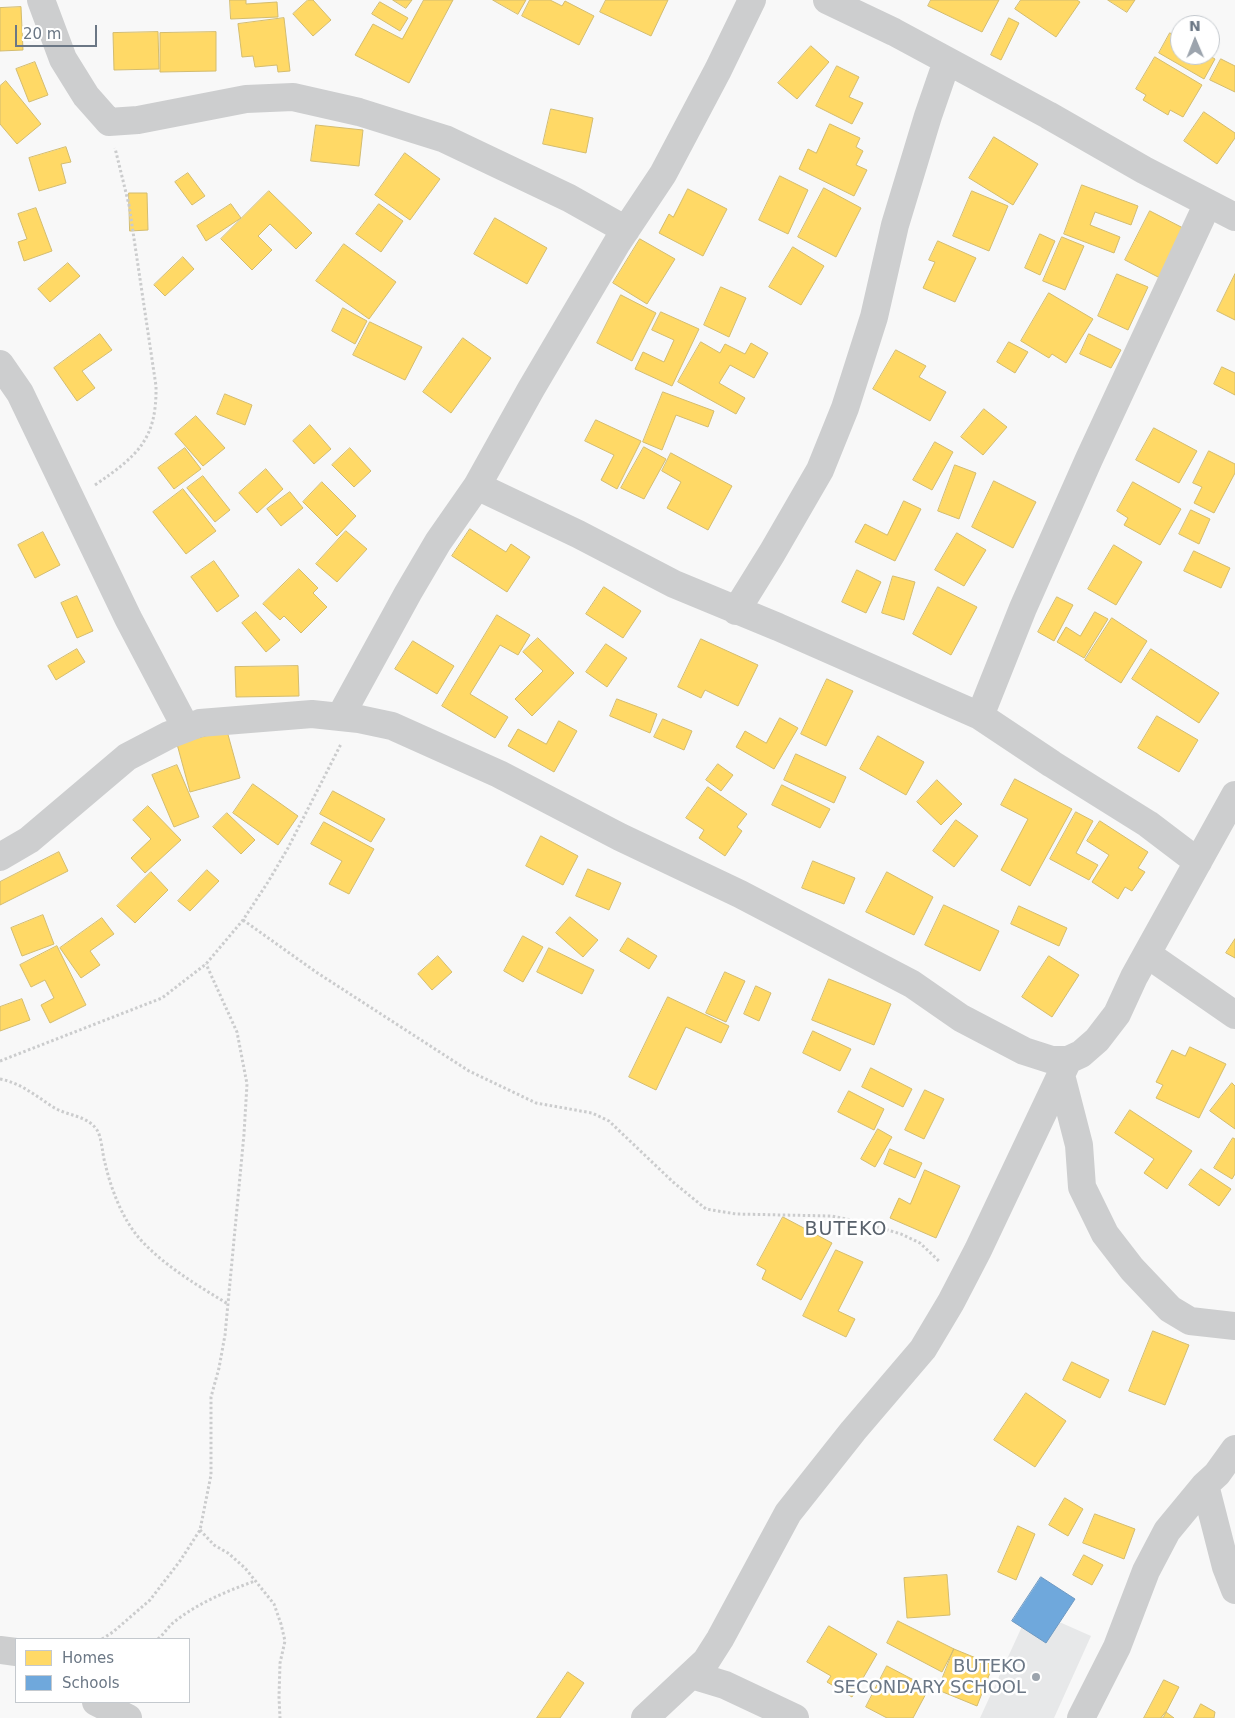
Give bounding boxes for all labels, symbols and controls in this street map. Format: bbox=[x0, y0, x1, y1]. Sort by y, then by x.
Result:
scale bar bbox=[18, 15, 100, 47]
north arrow bbox=[1170, 15, 1220, 65]
text: N bbox=[1189, 18, 1201, 34]
text: 20 m bbox=[23, 25, 61, 43]
district label: BUTEKO bbox=[804, 1219, 888, 1241]
legend bbox=[15, 1638, 190, 1703]
text: Homes bbox=[62, 1649, 114, 1667]
place label: BUTEKO SECONDARY SCHOOL bbox=[833, 1656, 1026, 1698]
marker: BUTEKO SECONDARY SCHOOL bbox=[1030, 1671, 1042, 1683]
text: Schools bbox=[62, 1674, 120, 1692]

